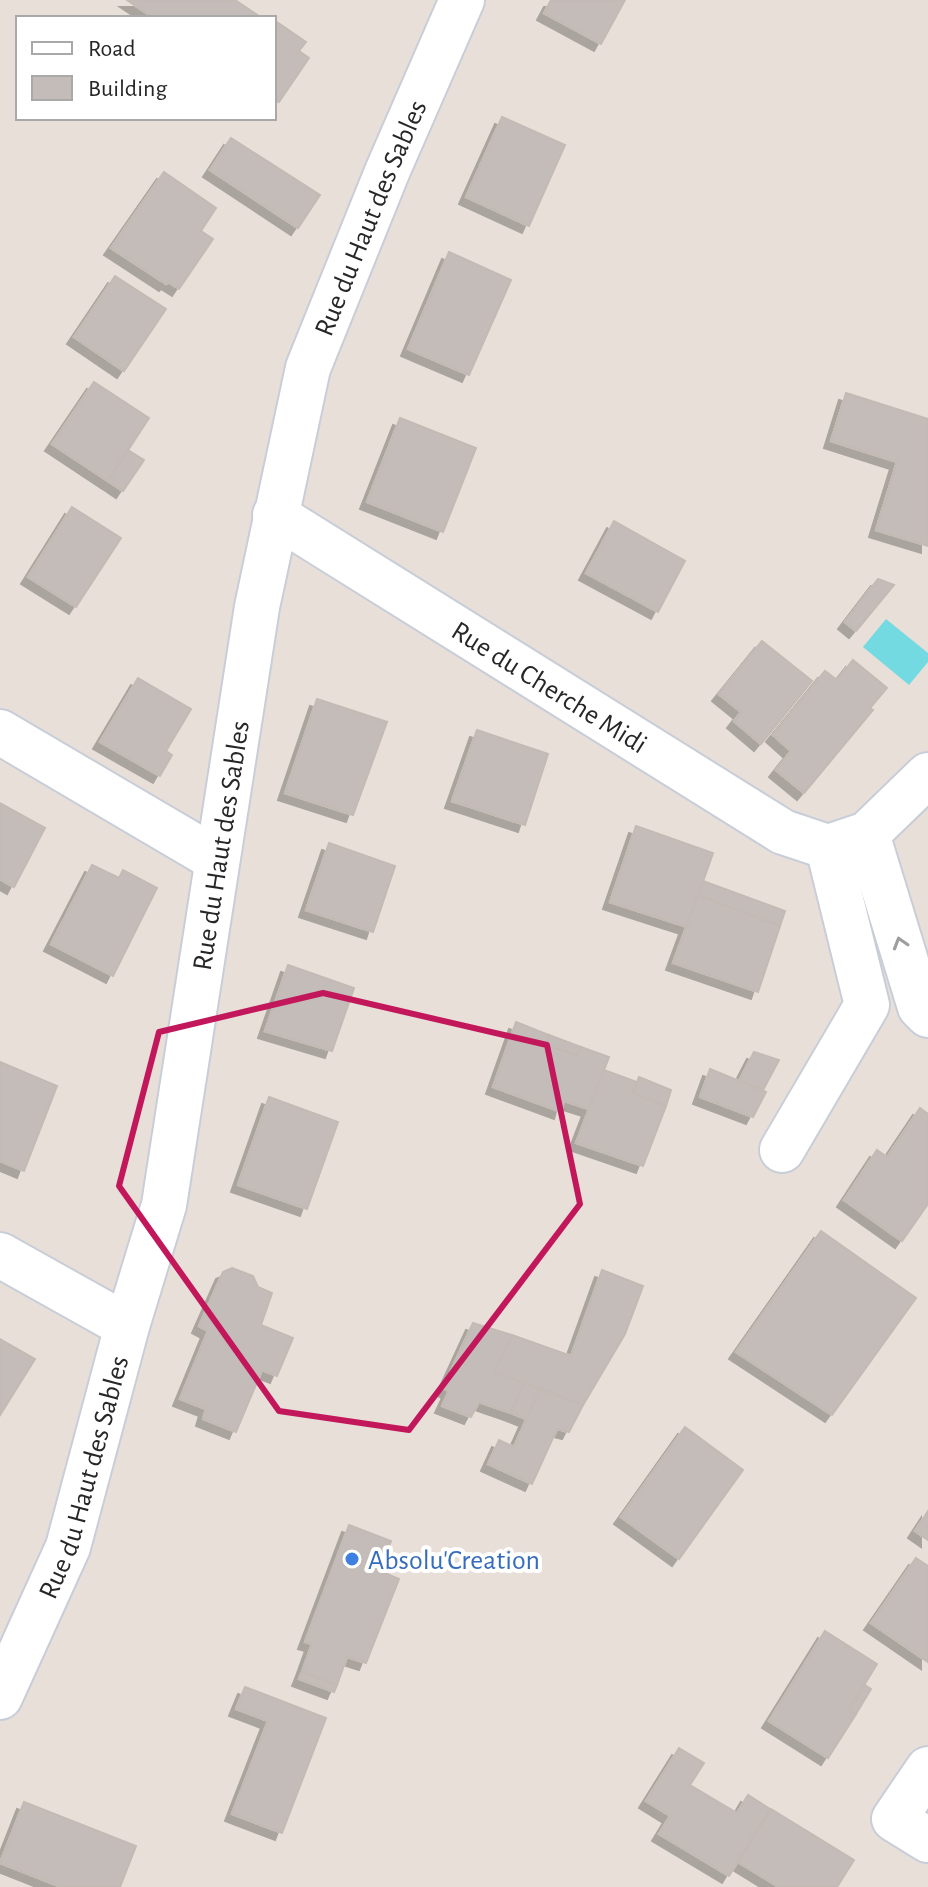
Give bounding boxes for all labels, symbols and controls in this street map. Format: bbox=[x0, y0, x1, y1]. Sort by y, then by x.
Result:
legend bbox=[16, 16, 276, 120]
text: Road bbox=[88, 37, 136, 61]
text: Building bbox=[88, 77, 167, 101]
street label: Rue du Haut des Sables bbox=[310, 96, 433, 340]
street label: Rue du Cherche Midi bbox=[446, 617, 651, 759]
street label: Rue du Haut des Sables bbox=[189, 719, 255, 972]
one-way arrow bbox=[894, 937, 910, 951]
street label: Rue du Haut des Sables bbox=[34, 1353, 134, 1604]
place label: Absolu'Creation bbox=[368, 1547, 540, 1575]
marker: Absolu'Creation bbox=[343, 1550, 361, 1568]

